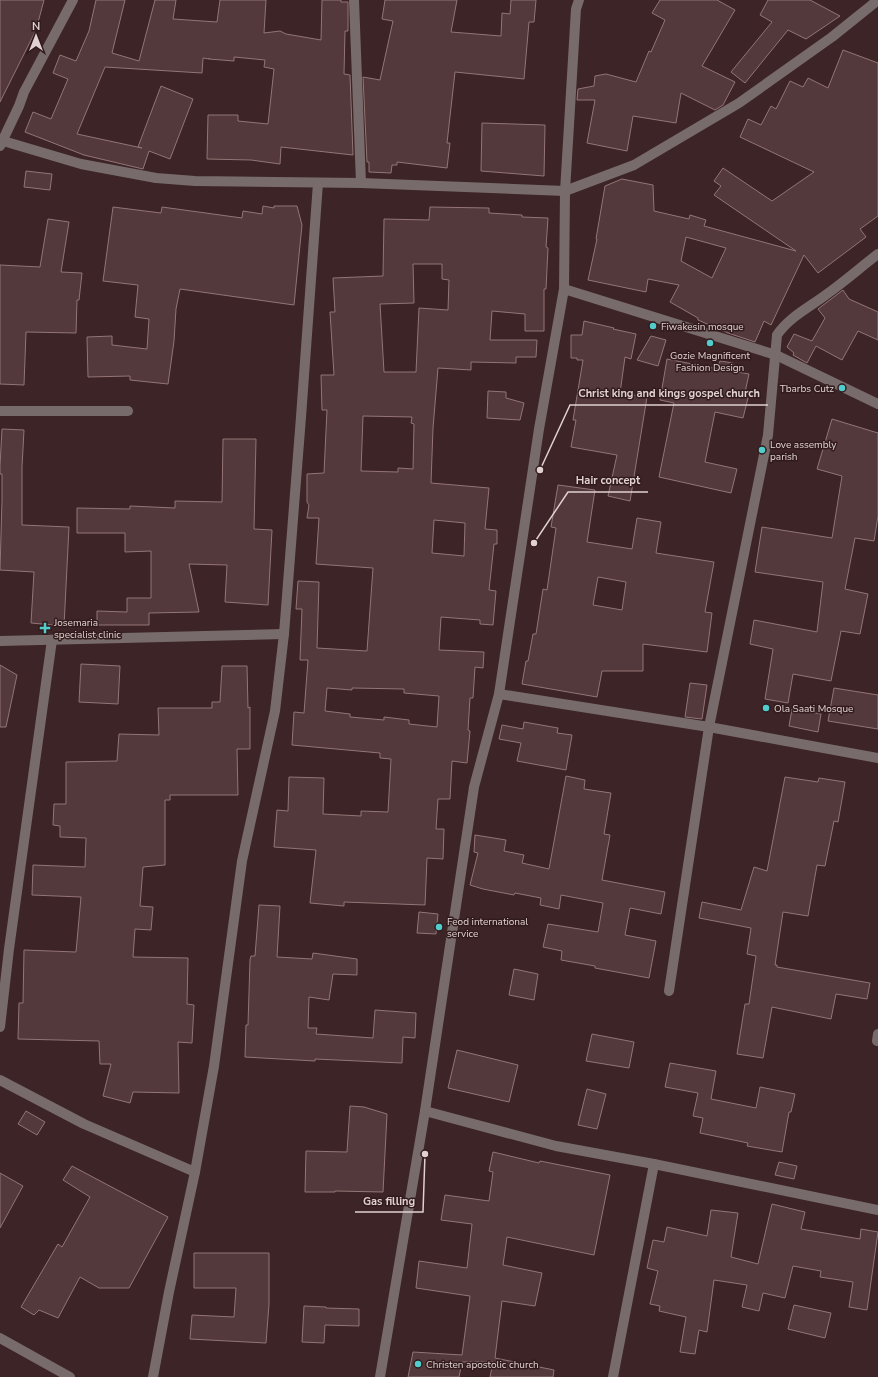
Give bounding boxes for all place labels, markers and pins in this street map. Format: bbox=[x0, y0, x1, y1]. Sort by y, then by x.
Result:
place label: Fiwakesin mosque bbox=[661, 320, 744, 334]
marker: Fiwakesin mosque bbox=[648, 321, 658, 331]
marker: Gozie Magnificent Fashion Design bbox=[705, 338, 715, 348]
place label: Gozie Magnificent Fashion Design bbox=[670, 349, 750, 375]
callout: Christ king and kings gospel church bbox=[570, 382, 768, 405]
place label: Tbarbs Cutz bbox=[780, 382, 834, 396]
marker: Tbarbs Cutz bbox=[837, 383, 847, 393]
place label: Love assembly parish bbox=[770, 438, 837, 464]
marker: Love assembly parish bbox=[757, 445, 767, 455]
callout: Hair concept bbox=[568, 469, 648, 492]
place label: Josemaria specialist clinic bbox=[53, 616, 121, 642]
marker: Josemaria specialist clinic bbox=[39, 622, 51, 634]
place label: Ola Saati Mosque bbox=[774, 702, 853, 716]
marker: Ola Saati Mosque bbox=[761, 703, 771, 713]
place label: Feod international service bbox=[447, 915, 528, 941]
marker: Feod international service bbox=[434, 922, 444, 932]
callout: Gas filling bbox=[355, 1189, 423, 1212]
place label: Christen apostolic church bbox=[426, 1358, 539, 1372]
marker: Christen apostolic church bbox=[413, 1359, 423, 1369]

